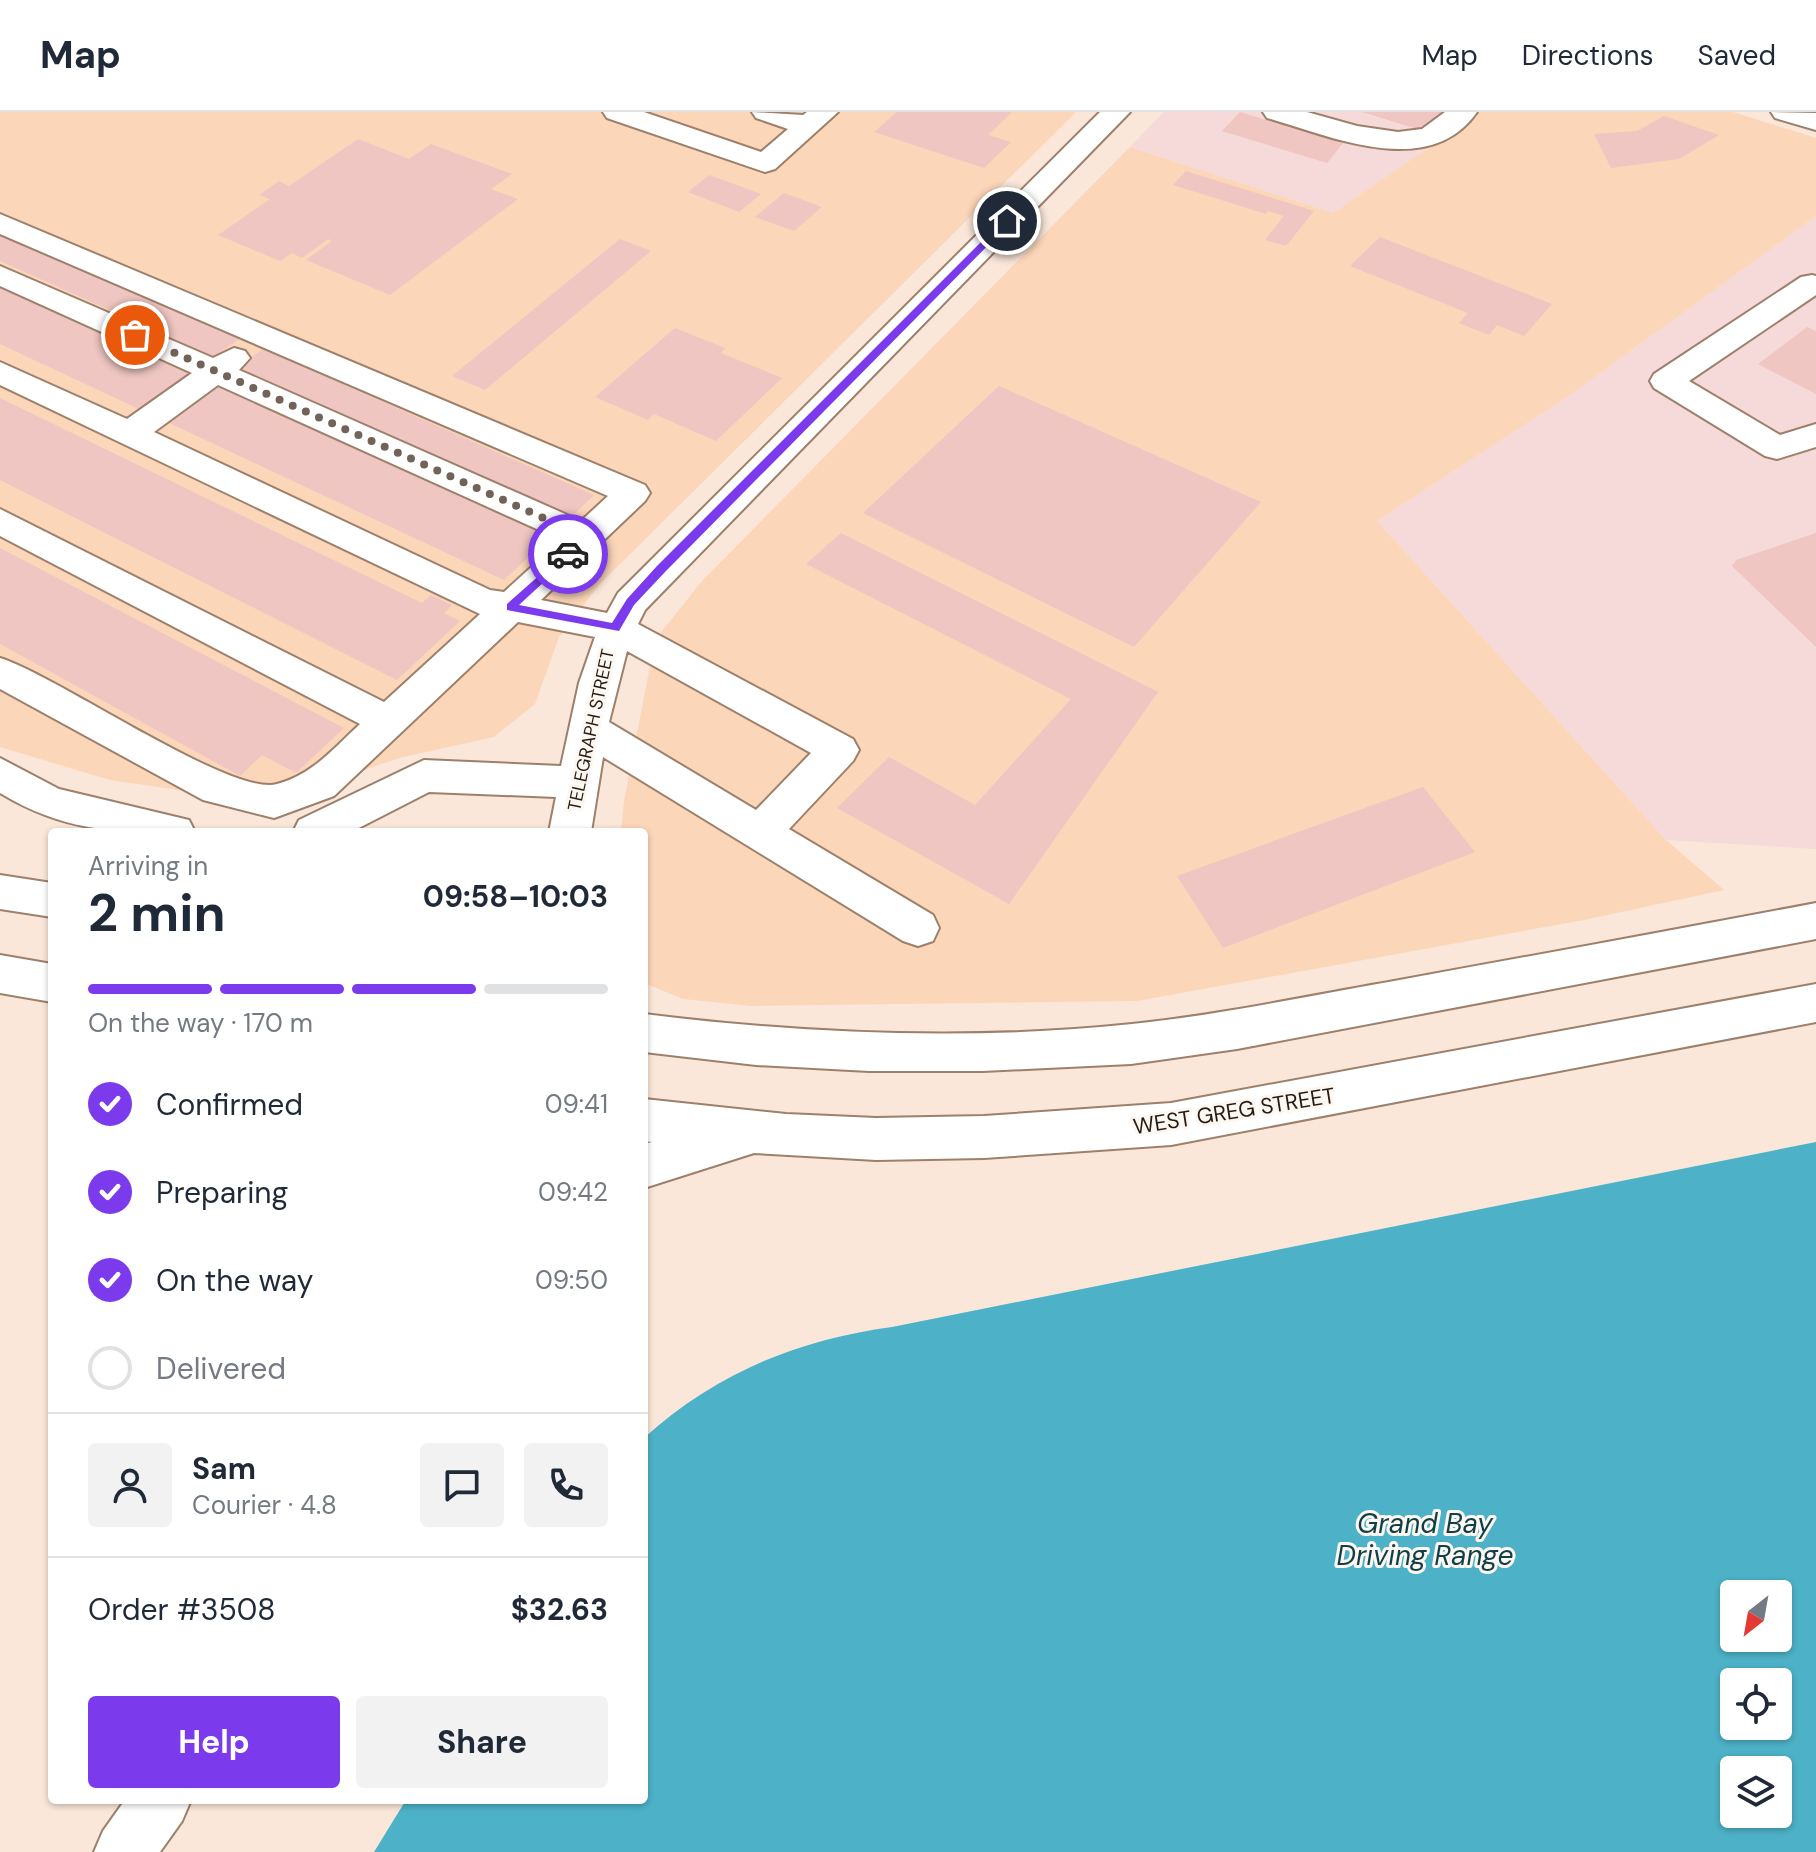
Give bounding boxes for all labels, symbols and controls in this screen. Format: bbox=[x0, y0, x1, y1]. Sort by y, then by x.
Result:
text: Map bbox=[40, 30, 121, 80]
text: Map bbox=[1421, 37, 1478, 74]
text: Directions bbox=[1522, 37, 1654, 74]
text: Saved bbox=[1698, 37, 1776, 74]
pin bbox=[973, 187, 1041, 255]
icon: home bbox=[985, 199, 1029, 243]
pin bbox=[101, 301, 169, 369]
icon: bag bbox=[113, 313, 157, 357]
courier bbox=[528, 514, 608, 594]
icon: car bbox=[546, 532, 590, 576]
street label: TELEGRAPH STREET bbox=[562, 647, 620, 813]
text: Arriving in bbox=[88, 849, 208, 883]
text: 09:58–10:03 bbox=[423, 877, 608, 916]
text: 2 min bbox=[88, 879, 226, 947]
text: On the way · 170 m bbox=[88, 1006, 313, 1040]
street label: WEST GREG STREET bbox=[1131, 1081, 1337, 1141]
icon: check bbox=[88, 1082, 132, 1126]
text: Confirmed bbox=[156, 1085, 303, 1124]
text: 09:41 bbox=[545, 1087, 608, 1121]
icon: check bbox=[88, 1170, 132, 1214]
text: Preparing bbox=[156, 1173, 288, 1212]
text: 09:42 bbox=[538, 1175, 608, 1209]
icon: check bbox=[88, 1258, 132, 1302]
text: On the way bbox=[156, 1261, 313, 1300]
text: 09:50 bbox=[535, 1263, 608, 1297]
text: Delivered bbox=[156, 1349, 286, 1388]
button: person bbox=[88, 1443, 172, 1527]
button: chat bbox=[420, 1443, 504, 1527]
button: phone bbox=[524, 1443, 608, 1527]
text: Sam bbox=[192, 1449, 256, 1488]
text: Courier · 4.8 bbox=[192, 1488, 337, 1522]
water label: Grand Bay Driving Range bbox=[1337, 1505, 1513, 1574]
north arrow bbox=[1720, 1580, 1792, 1652]
map controls bbox=[1720, 1580, 1792, 1828]
text: Order #3508 bbox=[88, 1590, 276, 1629]
text: $32.63 bbox=[511, 1590, 608, 1629]
button: locate bbox=[1720, 1668, 1792, 1740]
button: Help bbox=[88, 1696, 340, 1788]
button: Share bbox=[356, 1696, 608, 1788]
button: layers bbox=[1720, 1756, 1792, 1828]

